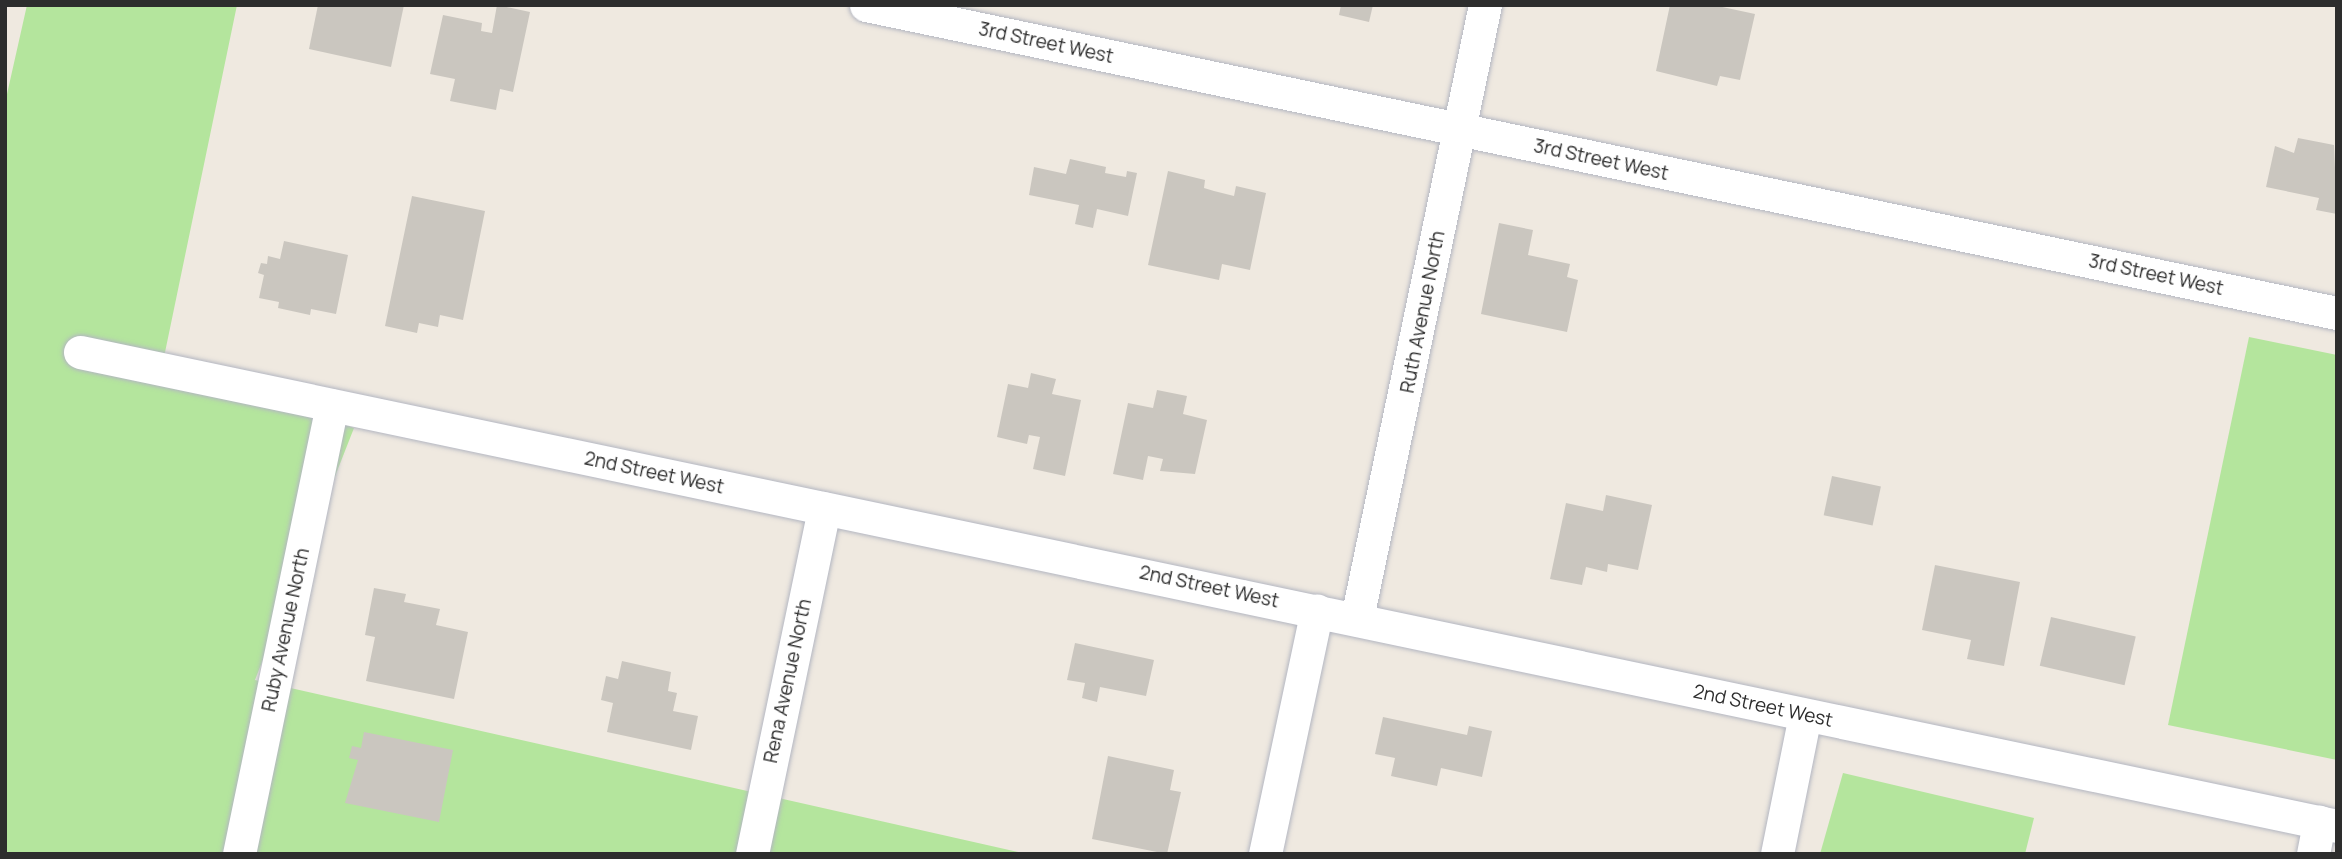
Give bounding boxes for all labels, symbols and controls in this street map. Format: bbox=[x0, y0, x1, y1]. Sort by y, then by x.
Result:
street label: 3rd Street West bbox=[977, 18, 1115, 68]
street label: 3rd Street West bbox=[1532, 135, 1670, 185]
street label: Ruth Avenue North bbox=[1396, 229, 1450, 395]
street label: 3rd Street West bbox=[2087, 250, 2225, 300]
street label: 2nd Street West bbox=[582, 447, 726, 499]
street label: Ruby Avenue North bbox=[258, 546, 314, 714]
street label: 2nd Street West bbox=[1137, 561, 1281, 613]
street label: Rena Avenue North bbox=[759, 597, 817, 765]
street label: 2nd Street West bbox=[1691, 680, 1835, 732]

